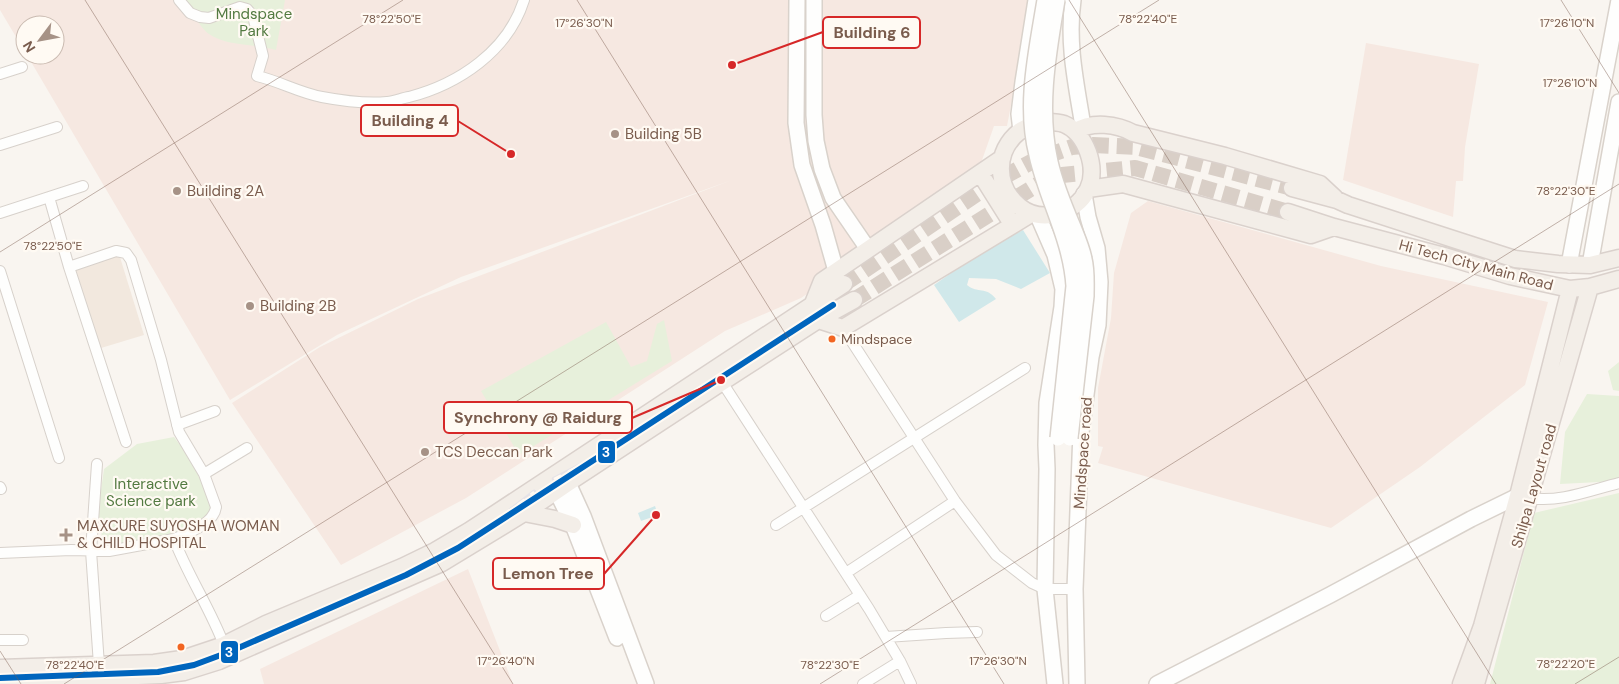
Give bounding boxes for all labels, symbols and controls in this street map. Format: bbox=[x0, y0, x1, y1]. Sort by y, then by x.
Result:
park label: Mindspace Park bbox=[216, 4, 292, 41]
text: 78°22'50"E bbox=[363, 11, 422, 27]
text: 78°22'40"E bbox=[1119, 11, 1177, 27]
north arrow bbox=[15, 15, 65, 65]
text: 17°26'30"N bbox=[555, 15, 613, 31]
text: 17°26'10"N bbox=[1540, 15, 1594, 31]
callout: Building 6 bbox=[823, 17, 920, 48]
text: Building 6 bbox=[834, 22, 910, 43]
text: N bbox=[19, 38, 39, 56]
text: 17°26'10"N bbox=[1543, 75, 1597, 91]
callout: Building 4 bbox=[361, 105, 458, 136]
text: Building 4 bbox=[371, 110, 449, 131]
place label: Building 5B bbox=[625, 124, 702, 144]
marker: Building 5B bbox=[609, 128, 621, 140]
place label: Building 2A bbox=[187, 181, 264, 201]
text: 78°22'30"E bbox=[1537, 183, 1596, 199]
marker: Building 2A bbox=[171, 185, 183, 197]
street label: Hi Tech City Main Road bbox=[1397, 235, 1555, 295]
text: 78°22'50"E bbox=[24, 238, 83, 254]
place label: Building 2B bbox=[260, 296, 336, 316]
marker: Building 2B bbox=[244, 300, 256, 312]
place label: Mindspace bbox=[841, 330, 912, 348]
marker: Mindspace bbox=[827, 334, 837, 344]
street label: Mindspace road bbox=[1069, 396, 1097, 510]
callout: Synchrony @ Raidurg bbox=[444, 402, 632, 433]
text: Synchrony @ Raidurg bbox=[454, 407, 622, 428]
street label: Shilpa Layout road bbox=[1507, 422, 1561, 550]
line badge: 3 bbox=[597, 440, 616, 464]
place label: TCS Deccan Park bbox=[435, 442, 553, 462]
text: 3 bbox=[602, 443, 610, 461]
marker: TCS Deccan Park bbox=[419, 446, 431, 458]
park label: Interactive Science park bbox=[106, 474, 196, 511]
place label: MAXCURE SUYOSHA WOMAN & CHILD HOSPITAL bbox=[77, 516, 280, 553]
marker: MAXCURE SUYOSHA WOMAN & CHILD HOSPITAL bbox=[59, 528, 73, 542]
callout: Lemon Tree bbox=[493, 558, 604, 589]
text: Lemon Tree bbox=[502, 563, 594, 584]
line badge: 3 bbox=[220, 640, 239, 664]
unlabelled marker bbox=[176, 642, 186, 652]
text: 3 bbox=[225, 643, 233, 661]
text: 17°26'40"N bbox=[477, 653, 535, 669]
text: 17°26'30"N bbox=[969, 653, 1027, 669]
text: 78°22'20"E bbox=[1537, 656, 1596, 672]
text: 78°22'40"E bbox=[46, 657, 104, 673]
text: 78°22'30"E bbox=[801, 657, 860, 673]

